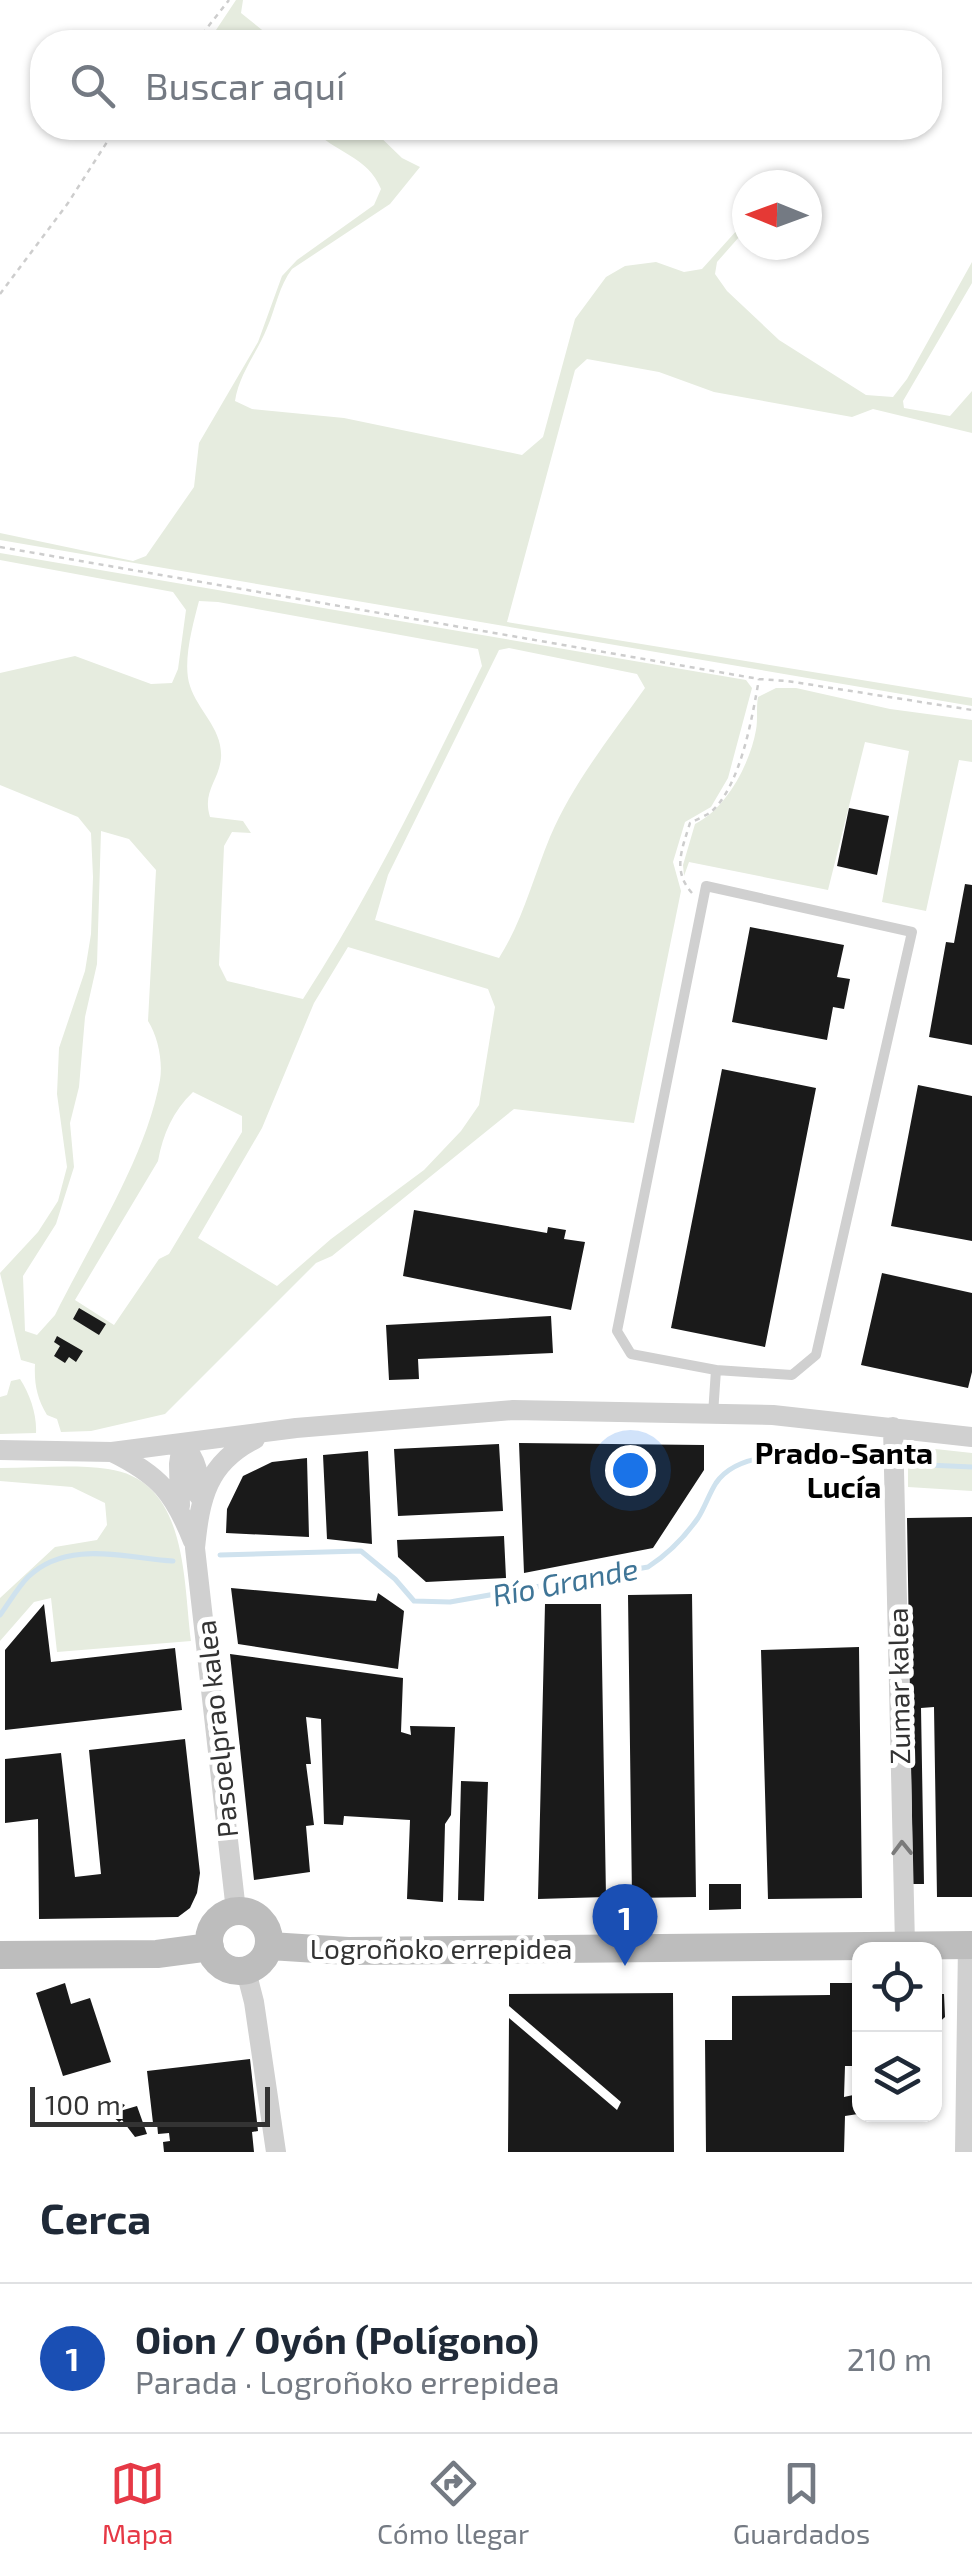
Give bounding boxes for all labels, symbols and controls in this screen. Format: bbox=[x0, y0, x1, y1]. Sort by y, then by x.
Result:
search box bbox=[30, 30, 942, 140]
icon: search bbox=[65, 58, 120, 113]
text: Buscar aquí bbox=[145, 62, 346, 108]
north arrow bbox=[732, 170, 822, 260]
district label: Prado-Santa Lucía bbox=[755, 1434, 933, 1504]
your location bbox=[605, 1445, 656, 1496]
water label: Río Grande bbox=[489, 1549, 641, 1613]
street label: Zumar kalea bbox=[880, 1607, 916, 1765]
street label: Pasoelprao kalea bbox=[188, 1619, 244, 1839]
one-way arrow bbox=[892, 1839, 913, 1855]
pin: 1 bbox=[592, 1884, 658, 1966]
street label: Logroñoko errepidea bbox=[310, 1931, 572, 1965]
map controls bbox=[852, 1942, 942, 2122]
button: locate bbox=[852, 1942, 942, 2032]
button: layers bbox=[852, 2032, 942, 2122]
scale bar bbox=[30, 2082, 270, 2126]
text: 100 m bbox=[45, 2087, 121, 2121]
text: Cerca bbox=[40, 2192, 151, 2242]
text: Oion / Oyón (Polígono) bbox=[135, 2316, 539, 2362]
text: 1 bbox=[66, 2339, 79, 2377]
text: 210 m bbox=[847, 2339, 932, 2377]
text: Parada · Logroñoko errepidea bbox=[135, 2362, 560, 2400]
tab: Mapa bbox=[102, 2456, 173, 2550]
tab: Cómo llegar bbox=[377, 2456, 529, 2550]
tab: Guardados bbox=[733, 2456, 870, 2550]

